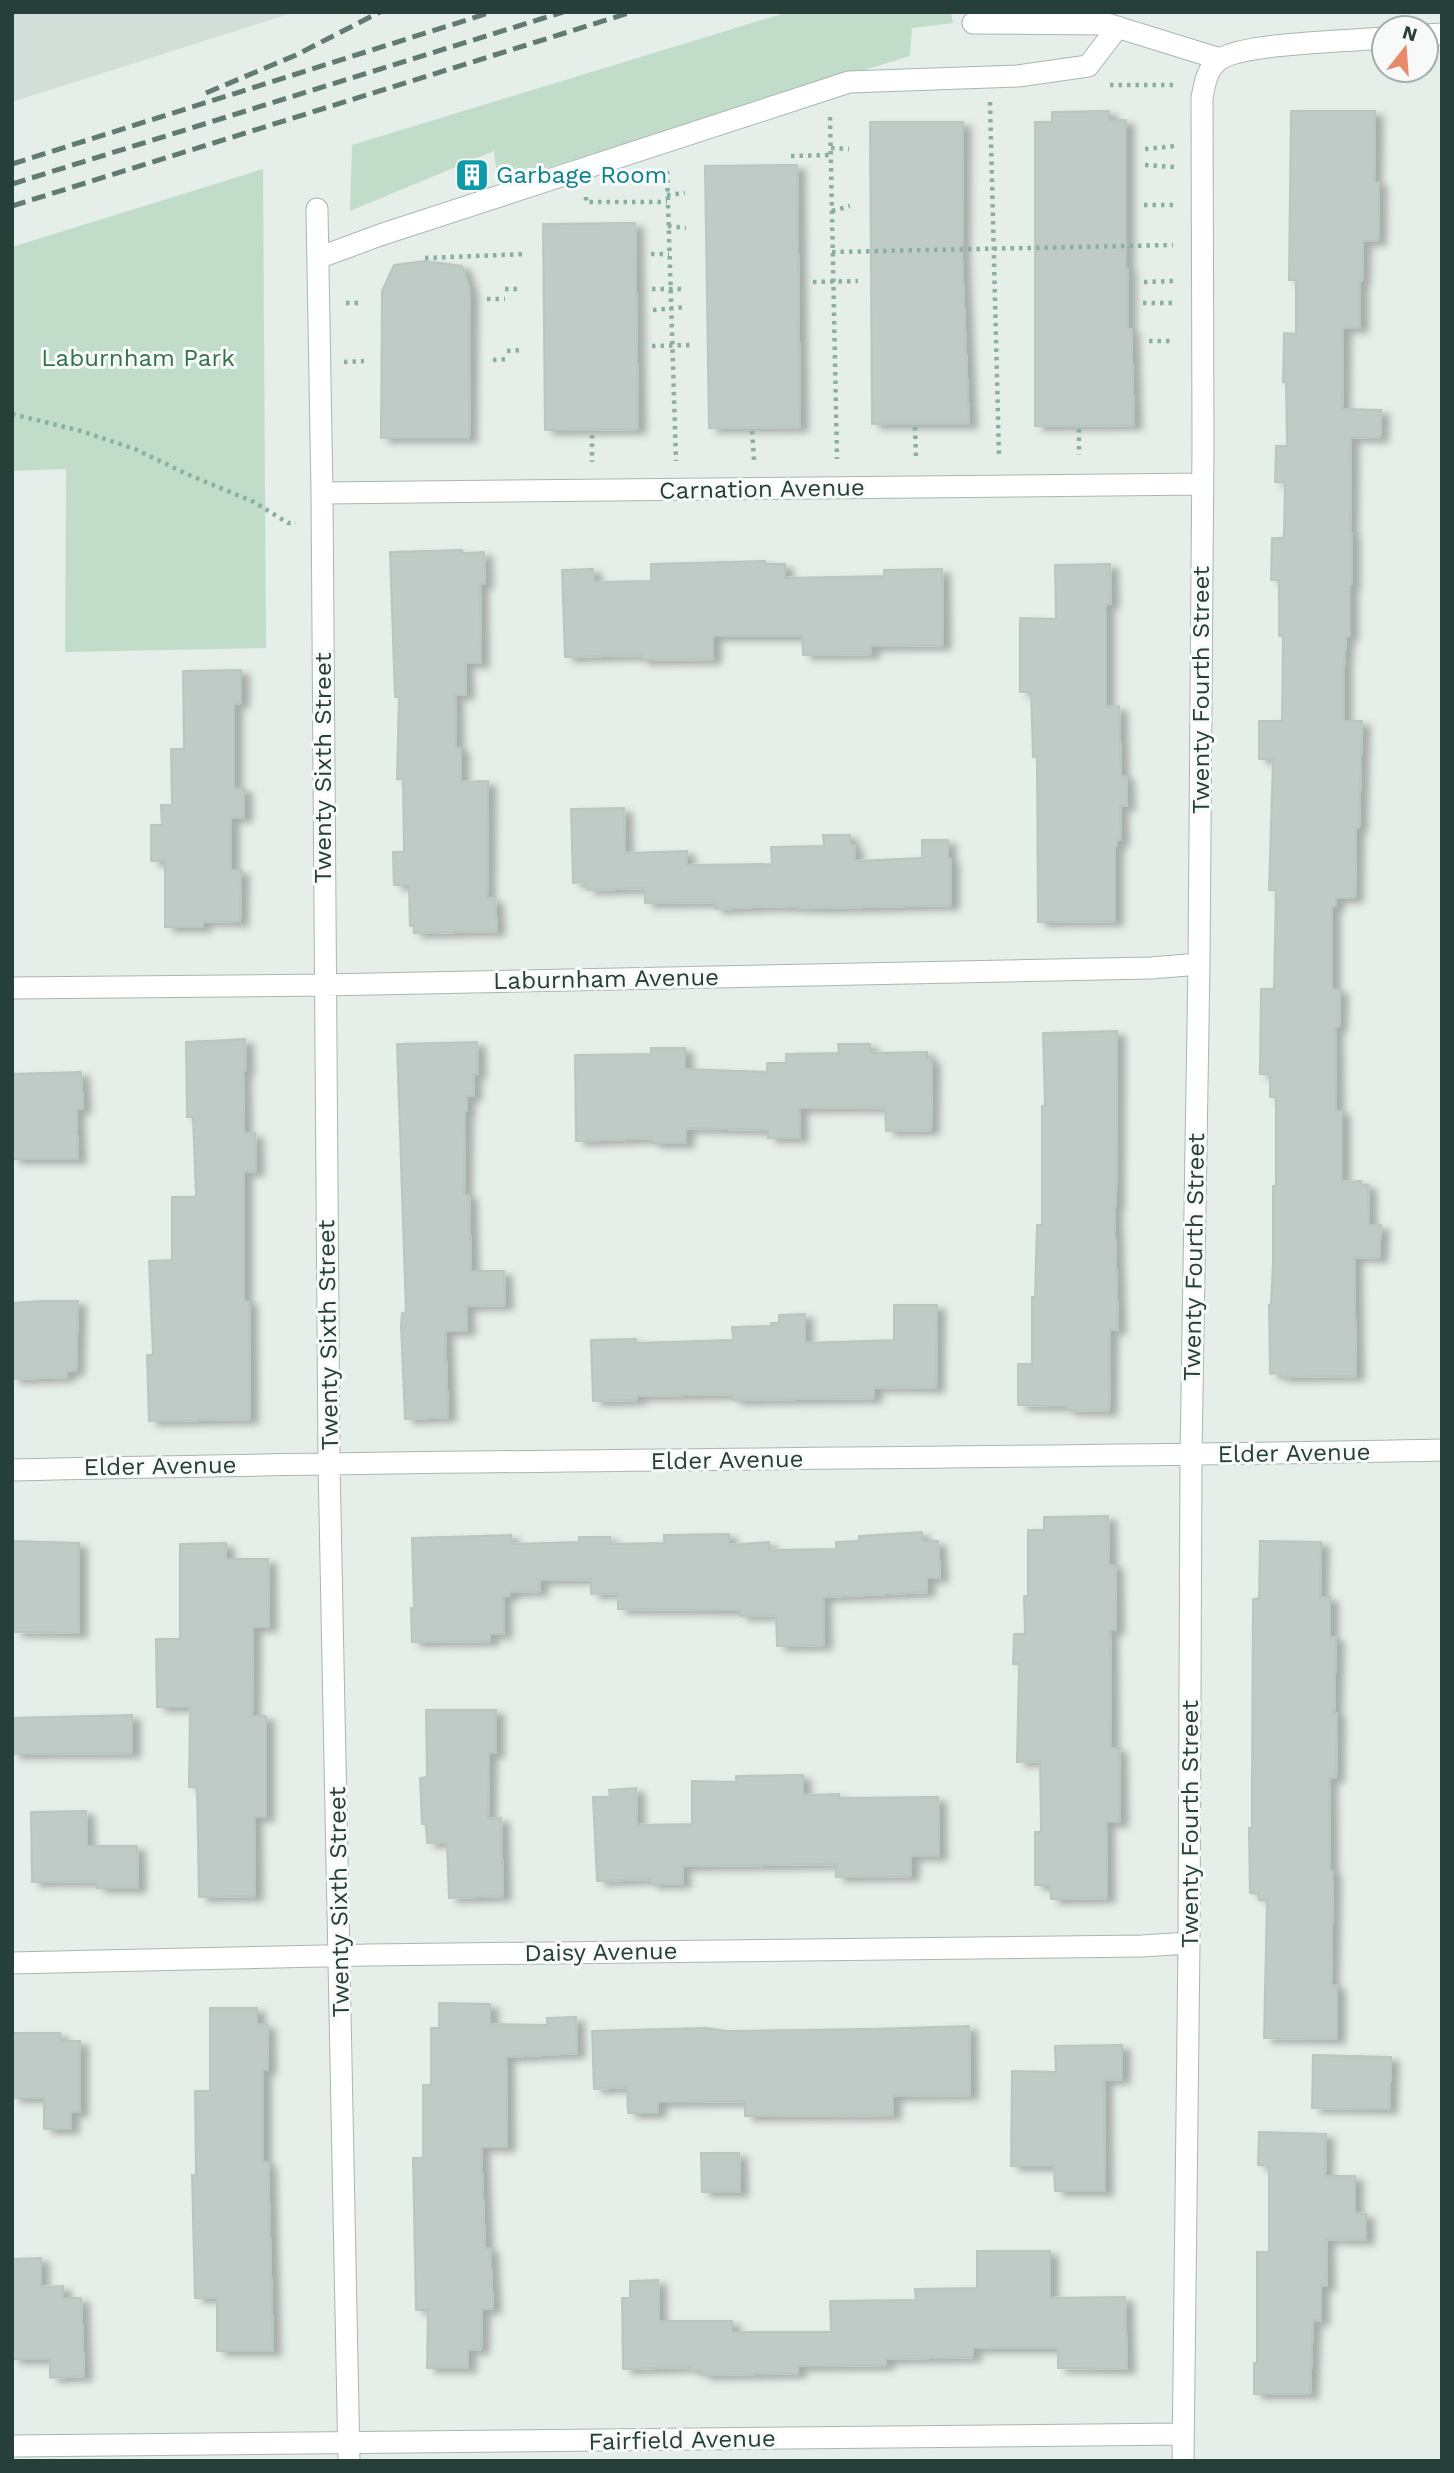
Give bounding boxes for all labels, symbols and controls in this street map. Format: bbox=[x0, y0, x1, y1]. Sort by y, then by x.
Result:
north arrow bbox=[1370, 14, 1440, 84]
text: N bbox=[1400, 20, 1420, 46]
building icon: Garbage Room bbox=[453, 156, 491, 194]
place label: Garbage Room bbox=[496, 161, 667, 189]
park label: Laburnham Park bbox=[41, 344, 235, 372]
street label: Carnation Avenue bbox=[659, 473, 865, 505]
street label: Twenty Fourth Street bbox=[1187, 566, 1215, 814]
street label: Twenty Sixth Street bbox=[309, 653, 337, 883]
street label: Laburnham Avenue bbox=[493, 963, 719, 995]
street label: Twenty Fourth Street bbox=[1178, 1133, 1210, 1381]
street label: Twenty Sixth Street bbox=[312, 1219, 344, 1451]
street label: Elder Avenue bbox=[1217, 1438, 1371, 1468]
street label: Elder Avenue bbox=[650, 1445, 804, 1475]
street label: Elder Avenue bbox=[83, 1451, 237, 1481]
street label: Twenty Fourth Street bbox=[1176, 1700, 1204, 1948]
street label: Twenty Sixth Street bbox=[323, 1786, 355, 2018]
street label: Daisy Avenue bbox=[524, 1937, 678, 1967]
street label: Fairfield Avenue bbox=[588, 2424, 776, 2456]

